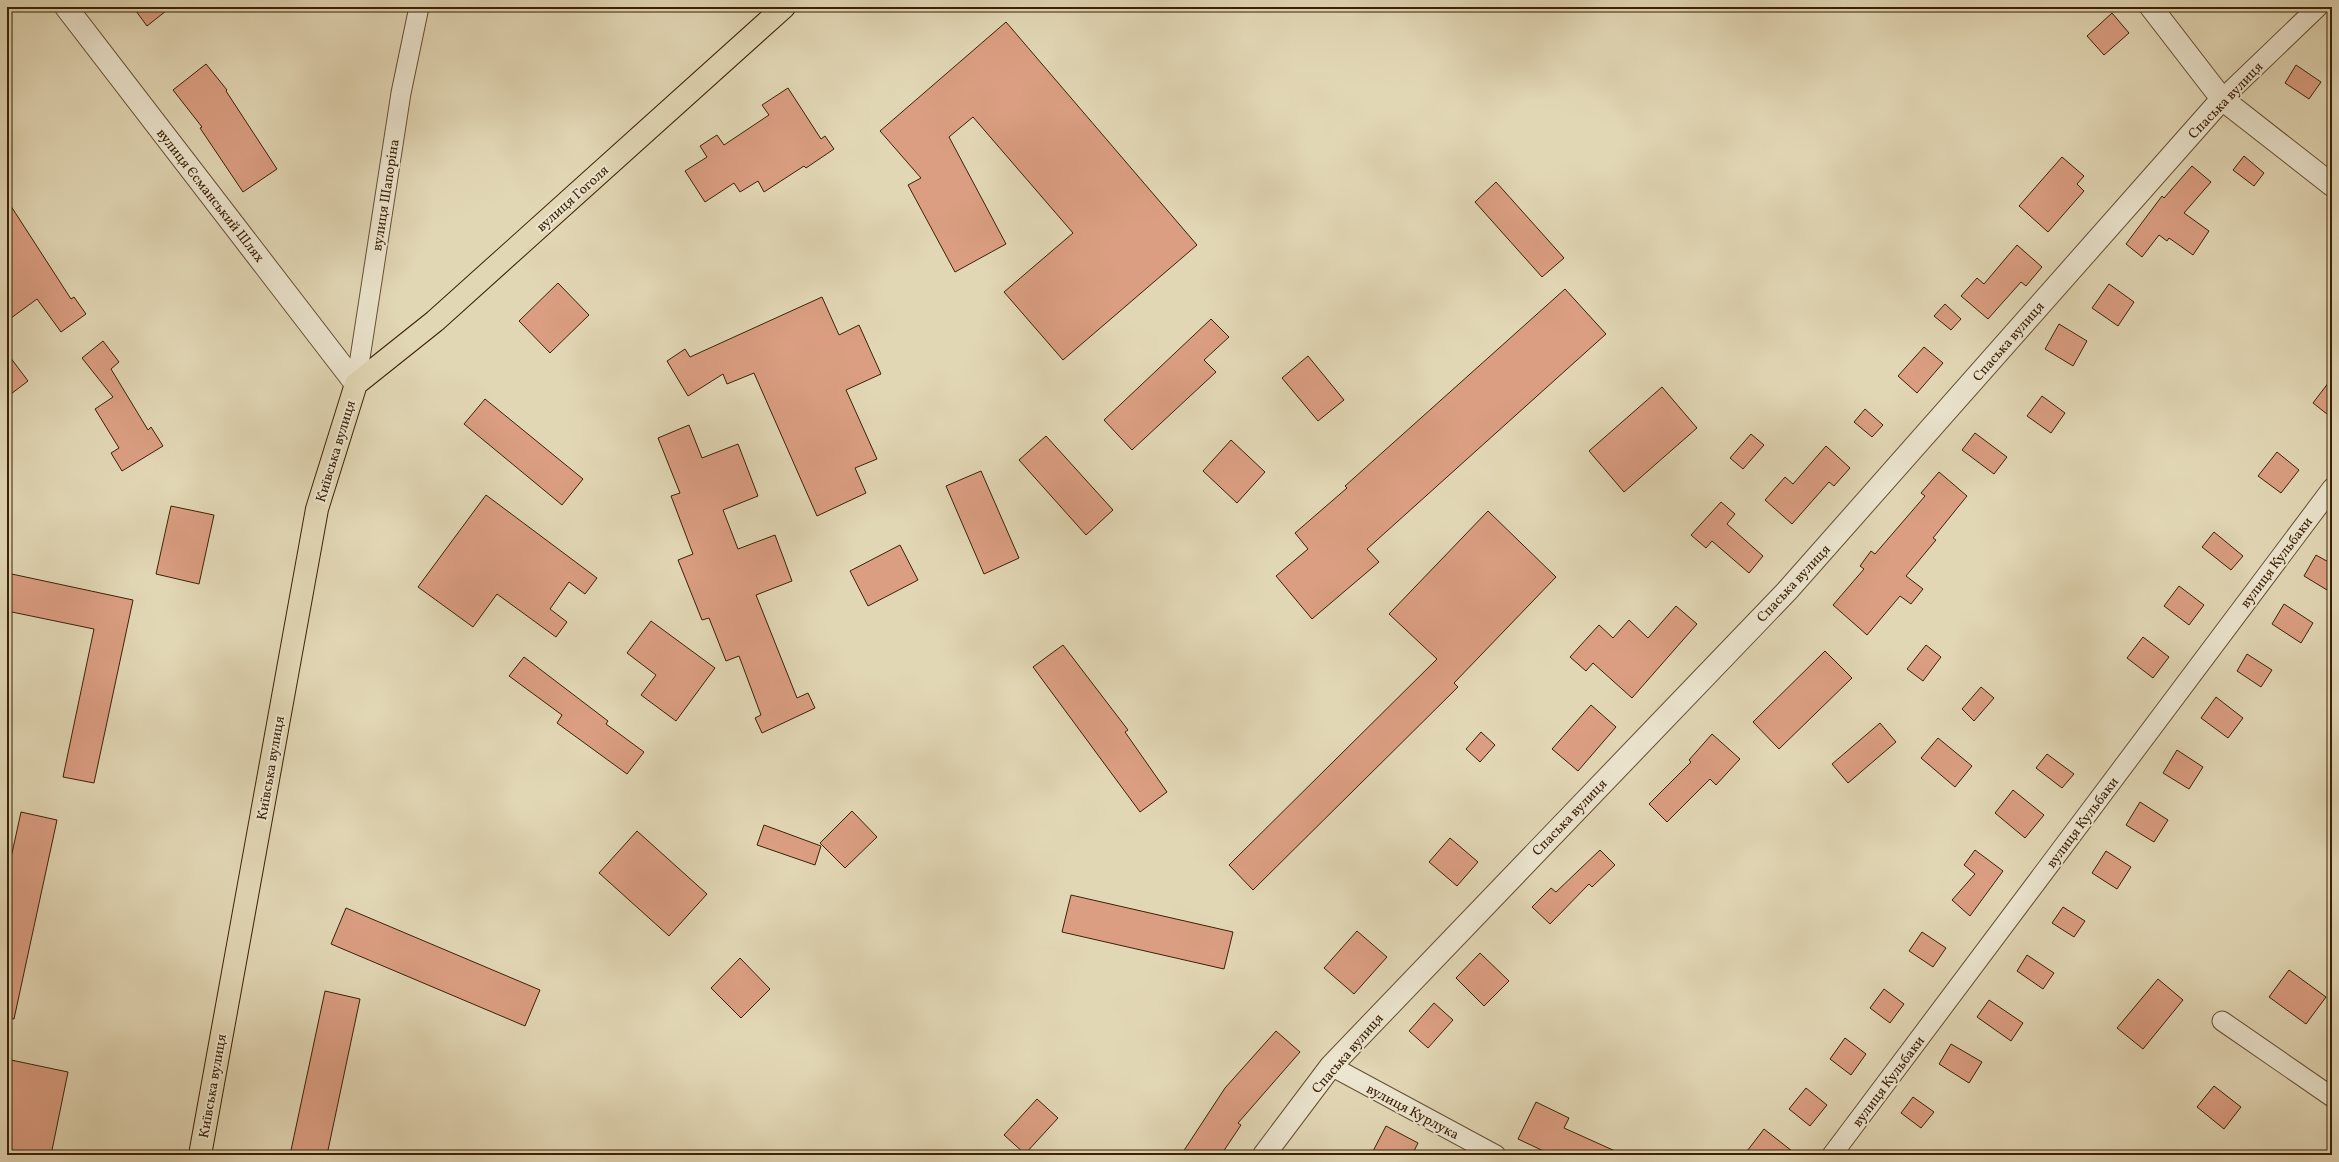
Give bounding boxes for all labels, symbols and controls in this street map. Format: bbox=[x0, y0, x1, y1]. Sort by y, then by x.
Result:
street label: Спаська вулиця bbox=[2184, 58, 2268, 144]
street label: вулиця Єсманський Шлях bbox=[151, 125, 268, 267]
street label: вулиця Шапоріна bbox=[368, 138, 405, 253]
street label: вулиця Гоголя bbox=[533, 161, 613, 237]
street label: Спаська вулиця bbox=[1969, 298, 2049, 386]
street label: Київська вулиця bbox=[312, 398, 361, 505]
street label: вулиця Кульбаки bbox=[2237, 513, 2318, 612]
street label: Спаська вулиця bbox=[1753, 541, 1835, 627]
street label: Київська вулиця bbox=[253, 715, 290, 822]
street label: вулиця Кульбаки bbox=[2043, 773, 2124, 872]
street label: Спаська вулиця bbox=[1528, 775, 1612, 861]
street label: Спаська вулиця bbox=[1308, 1010, 1388, 1098]
street label: вулиця Кульбаки bbox=[1849, 1032, 1930, 1131]
street label: Київська вулиця bbox=[195, 1033, 232, 1140]
street label: вулиця Курлука bbox=[1363, 1080, 1462, 1145]

